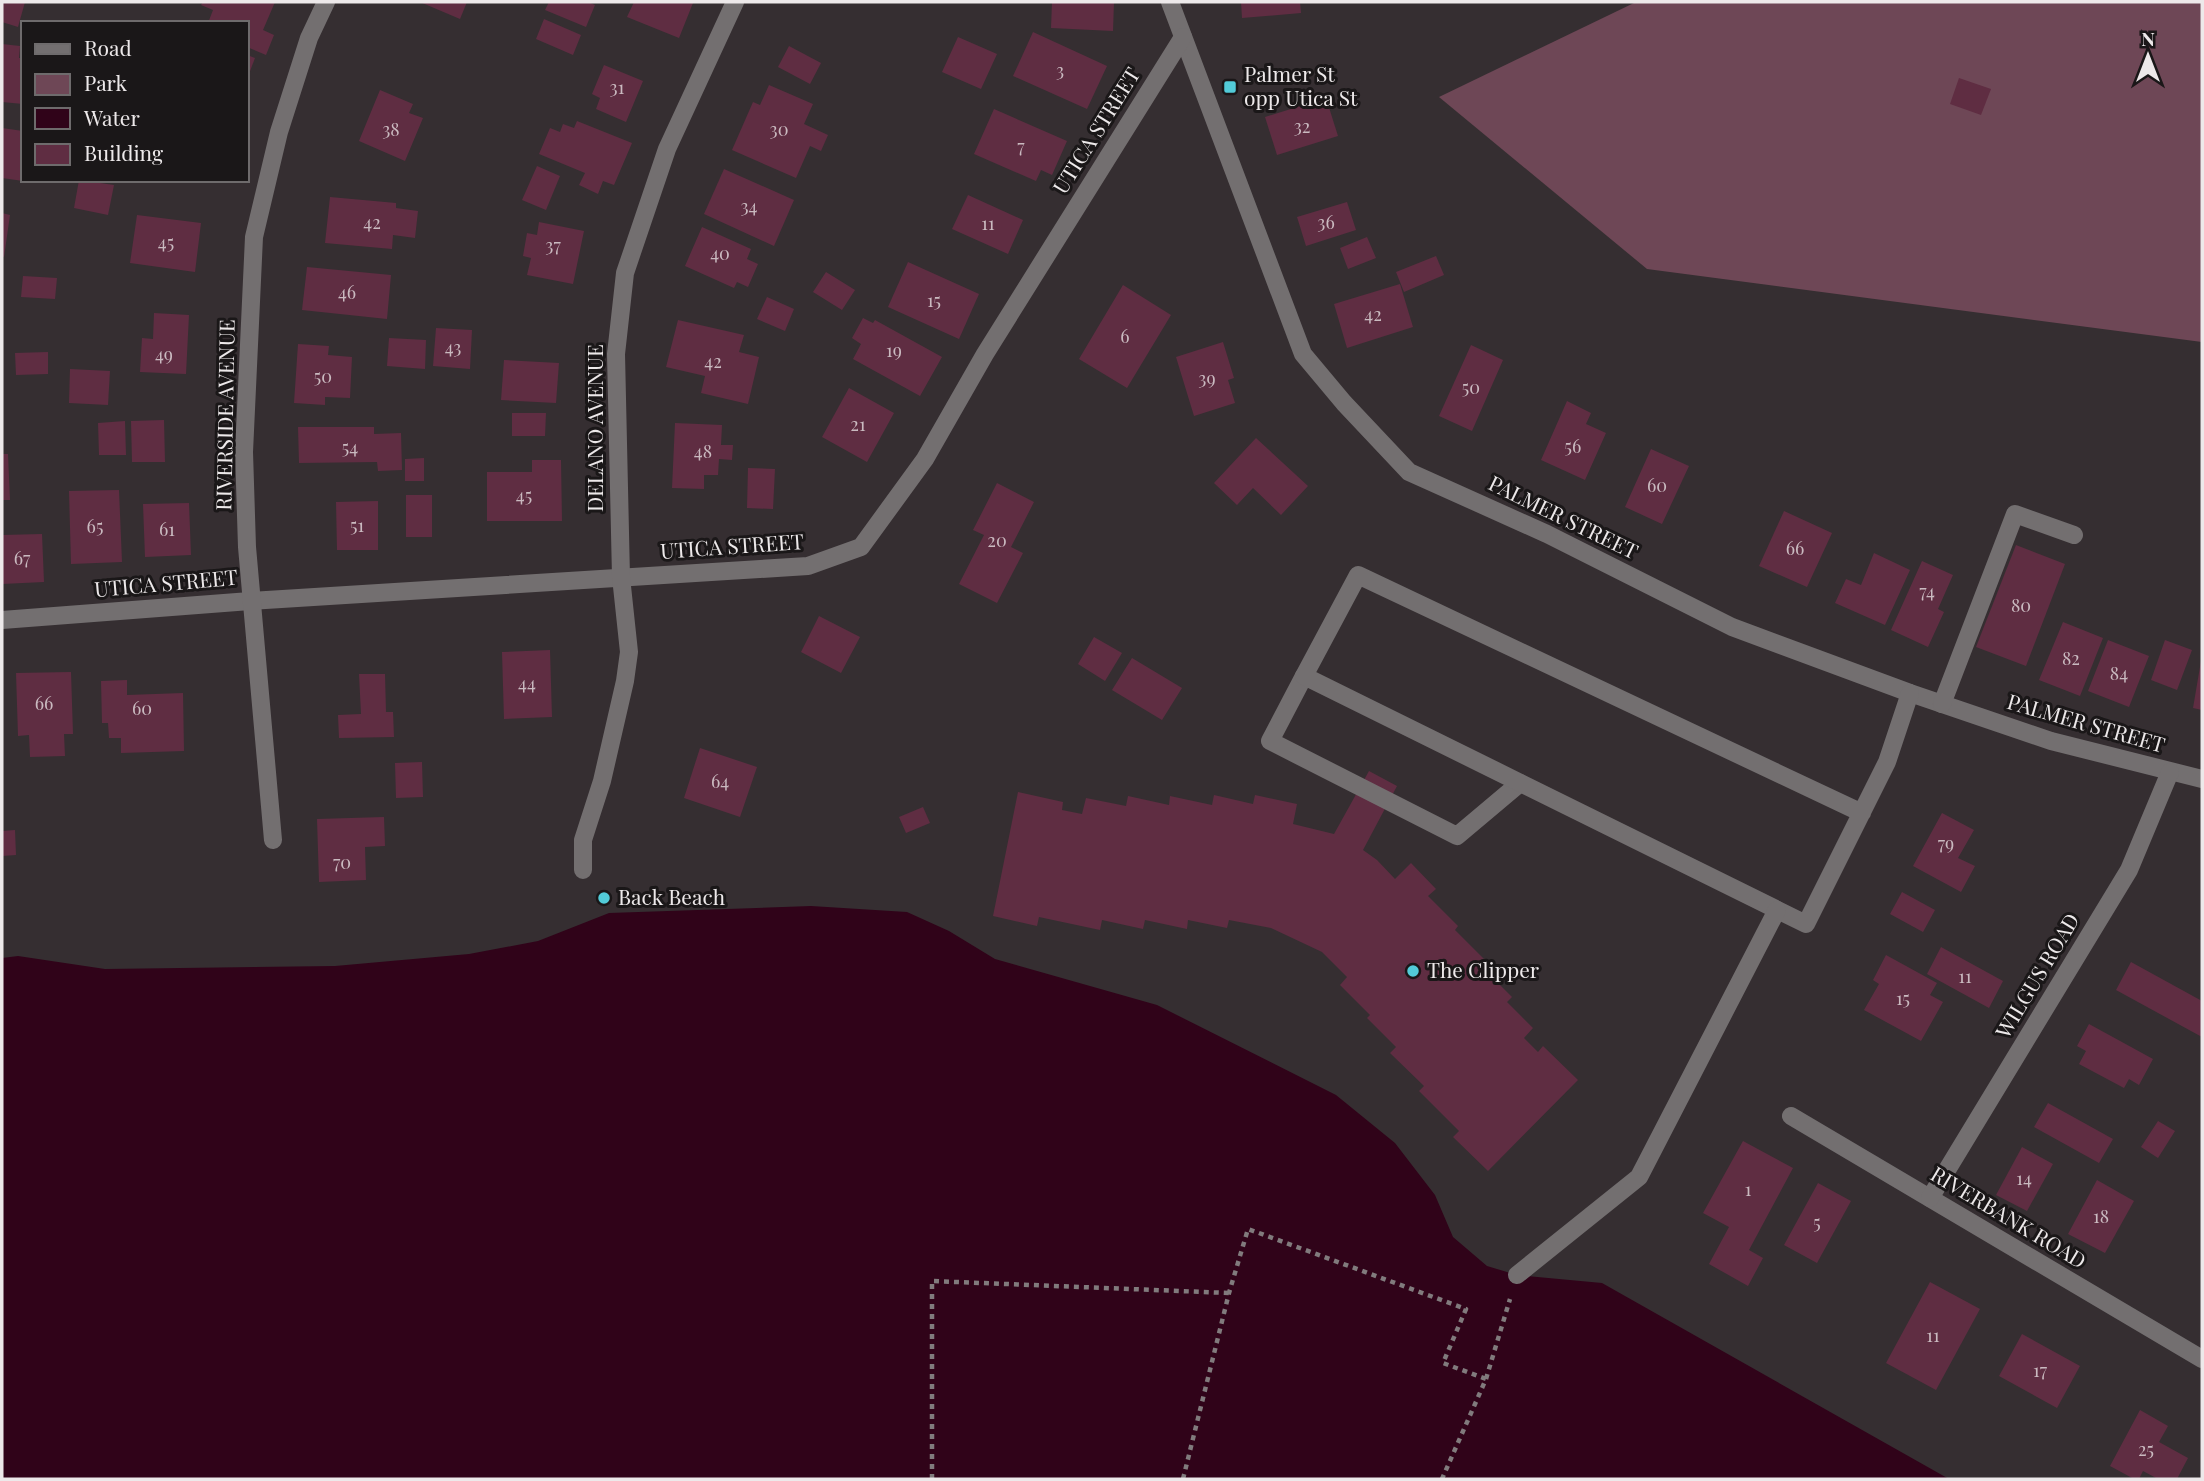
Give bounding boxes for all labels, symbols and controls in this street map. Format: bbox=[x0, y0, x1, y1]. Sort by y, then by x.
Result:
legend bbox=[21, 21, 248, 182]
north arrow bbox=[2113, 21, 2183, 91]
text: N bbox=[2141, 25, 2155, 51]
text: Road bbox=[84, 33, 132, 61]
house number: 3 bbox=[1056, 58, 1064, 82]
place label: Palmer St opp Utica St bbox=[1244, 59, 1358, 111]
street label: UTICA STREET bbox=[1045, 62, 1145, 198]
text: Park bbox=[84, 68, 128, 96]
house number: 31 bbox=[610, 75, 625, 99]
marker: Palmer St opp Utica St bbox=[1222, 79, 1238, 95]
text: Water bbox=[83, 103, 140, 131]
house number: 32 bbox=[1294, 114, 1310, 138]
house number: 38 bbox=[382, 117, 400, 141]
house number: 30 bbox=[770, 117, 788, 141]
house number: 7 bbox=[1017, 134, 1025, 158]
text: Building bbox=[84, 138, 163, 166]
house number: 34 bbox=[740, 194, 758, 218]
house number: 42 bbox=[363, 210, 381, 234]
house number: 36 bbox=[1317, 210, 1335, 234]
house number: 11 bbox=[981, 211, 995, 235]
house number: 45 bbox=[158, 230, 174, 254]
house number: 37 bbox=[545, 233, 561, 257]
house number: 40 bbox=[710, 241, 730, 265]
house number: 46 bbox=[338, 280, 356, 304]
house number: 15 bbox=[927, 288, 941, 312]
house number: 42 bbox=[1364, 302, 1382, 326]
street label: RIVERSIDE AVENUE bbox=[208, 319, 240, 511]
house number: 6 bbox=[1120, 324, 1130, 348]
house number: 43 bbox=[445, 335, 461, 359]
house number: 19 bbox=[886, 338, 902, 362]
house number: 49 bbox=[155, 342, 173, 366]
street label: DELANO AVENUE bbox=[580, 344, 608, 512]
house number: 42 bbox=[704, 349, 722, 373]
house number: 50 bbox=[314, 364, 332, 388]
house number: 39 bbox=[1198, 366, 1216, 390]
house number: 50 bbox=[1462, 375, 1480, 399]
house number: 21 bbox=[850, 412, 866, 436]
house number: 56 bbox=[1565, 434, 1581, 458]
house number: 54 bbox=[342, 435, 358, 459]
house number: 48 bbox=[694, 439, 712, 463]
street label: PALMER STREET bbox=[1485, 468, 1643, 564]
house number: 60 bbox=[1647, 473, 1667, 497]
house number: 45 bbox=[516, 483, 532, 507]
house number: 51 bbox=[350, 513, 364, 537]
house number: 65 bbox=[87, 514, 103, 538]
house number: 61 bbox=[159, 517, 175, 541]
street label: UTICA STREET bbox=[659, 526, 805, 564]
house number: 20 bbox=[987, 528, 1007, 552]
house number: 66 bbox=[1786, 536, 1804, 560]
house number: 67 bbox=[14, 546, 31, 570]
street label: UTICA STREET bbox=[93, 562, 239, 602]
house number: 74 bbox=[1919, 579, 1935, 603]
house number: 80 bbox=[2011, 593, 2031, 617]
house number: 82 bbox=[2062, 646, 2080, 670]
house number: 84 bbox=[2110, 661, 2128, 685]
house number: 44 bbox=[518, 671, 536, 695]
street label: PALMER STREET bbox=[2004, 686, 2169, 758]
house number: 66 bbox=[35, 691, 53, 715]
house number: 60 bbox=[132, 696, 152, 720]
house number: 64 bbox=[711, 769, 729, 793]
house number: 79 bbox=[1938, 831, 1954, 855]
house number: 70 bbox=[333, 850, 351, 874]
place label: Back Beach bbox=[618, 882, 726, 910]
marker: Back Beach bbox=[596, 890, 612, 906]
street label: WILGUS ROAD bbox=[1987, 907, 2085, 1043]
place label: The Clipper bbox=[1427, 955, 1540, 983]
marker: The Clipper bbox=[1405, 963, 1421, 979]
house number: 11 bbox=[1958, 964, 1972, 988]
house number: 15 bbox=[1896, 986, 1910, 1010]
street label: RIVERBANK ROAD bbox=[1926, 1159, 2092, 1274]
house number: 14 bbox=[2016, 1166, 2032, 1190]
house number: 1 bbox=[1745, 1177, 1752, 1201]
house number: 18 bbox=[2093, 1204, 2109, 1228]
house number: 5 bbox=[1813, 1210, 1821, 1234]
house number: 11 bbox=[1926, 1323, 1940, 1347]
house number: 17 bbox=[2033, 1358, 2048, 1382]
house number: 25 bbox=[2138, 1437, 2154, 1461]

